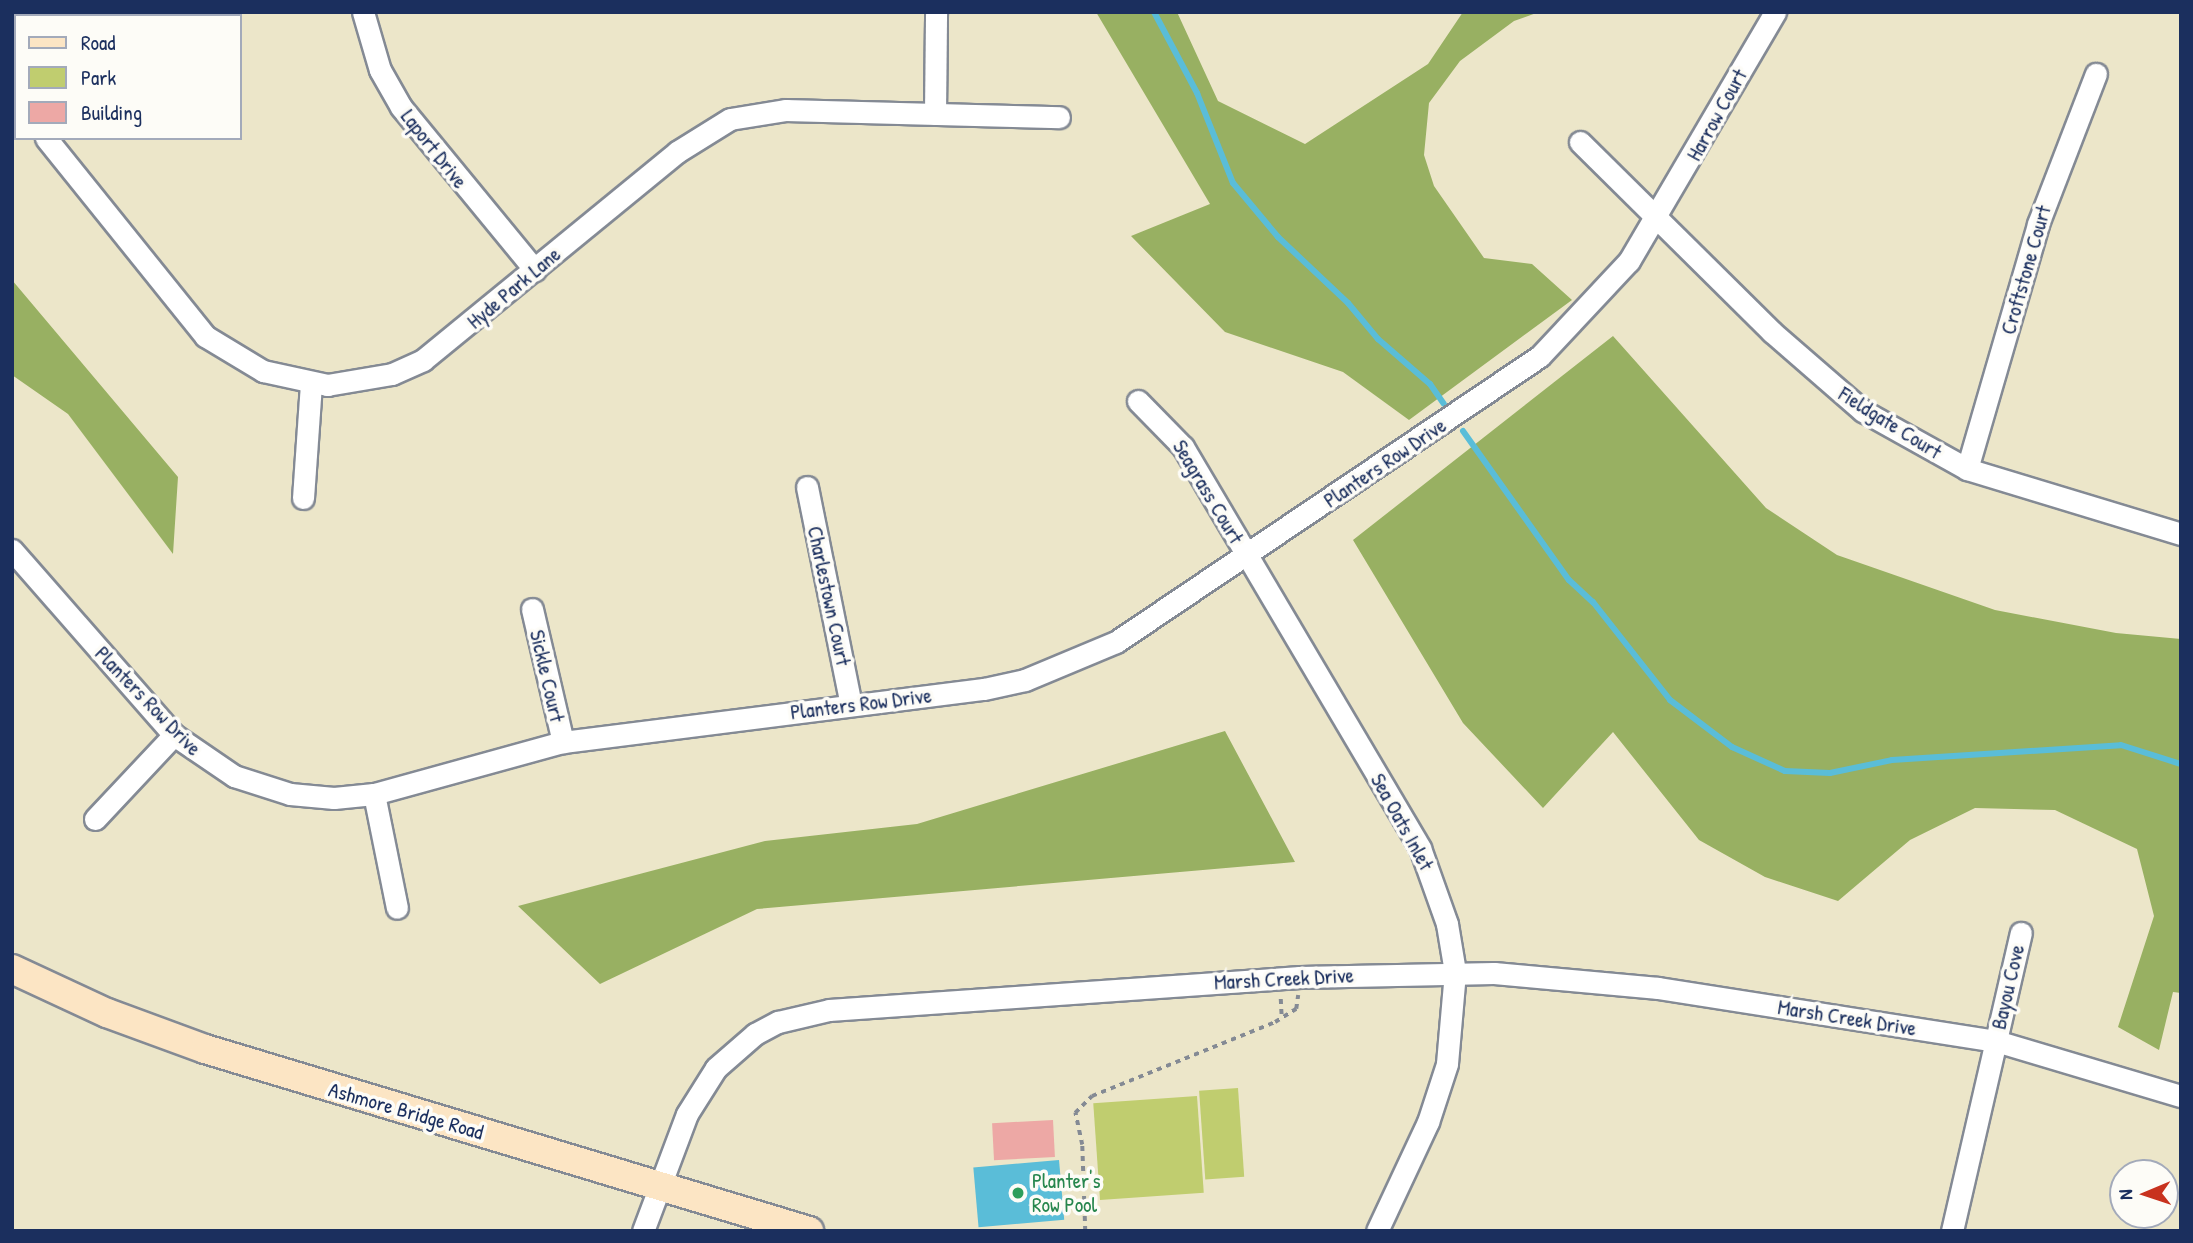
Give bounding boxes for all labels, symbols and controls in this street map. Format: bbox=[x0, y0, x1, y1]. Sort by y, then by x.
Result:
legend bbox=[14, 14, 242, 140]
text: Road bbox=[81, 28, 115, 57]
text: Park bbox=[81, 63, 116, 92]
street label: Harrow Court bbox=[1682, 65, 1752, 165]
text: Building bbox=[81, 98, 142, 127]
street label: Laport Drive bbox=[395, 105, 473, 193]
street label: Croftstone Court bbox=[1996, 203, 2056, 337]
street label: Hyde Park Lane bbox=[462, 242, 566, 334]
street label: Fieldgate Court bbox=[1834, 381, 1946, 465]
street label: Planters Row Drive bbox=[1319, 413, 1451, 513]
street label: Seagrass Court bbox=[1167, 436, 1249, 548]
street label: Charlestown Court bbox=[802, 524, 856, 668]
street label: Sickle Court bbox=[524, 628, 570, 724]
street label: Planters Row Drive bbox=[90, 641, 206, 761]
street label: Planters Row Drive bbox=[789, 683, 933, 725]
street label: Sea Oats Inlet bbox=[1365, 769, 1439, 875]
street label: Bayou Cove bbox=[1986, 942, 2030, 1032]
street label: Marsh Creek Drive bbox=[1213, 963, 1355, 995]
street label: Marsh Creek Drive bbox=[1776, 995, 1918, 1041]
street label: Ashmore Bridge Road bbox=[326, 1077, 486, 1145]
north arrow bbox=[2109, 1159, 2179, 1229]
place label: Planter's Row Pool bbox=[1032, 1168, 1101, 1218]
marker: Planter's Row Pool bbox=[1010, 1185, 1026, 1201]
text: N bbox=[2112, 1189, 2138, 1200]

